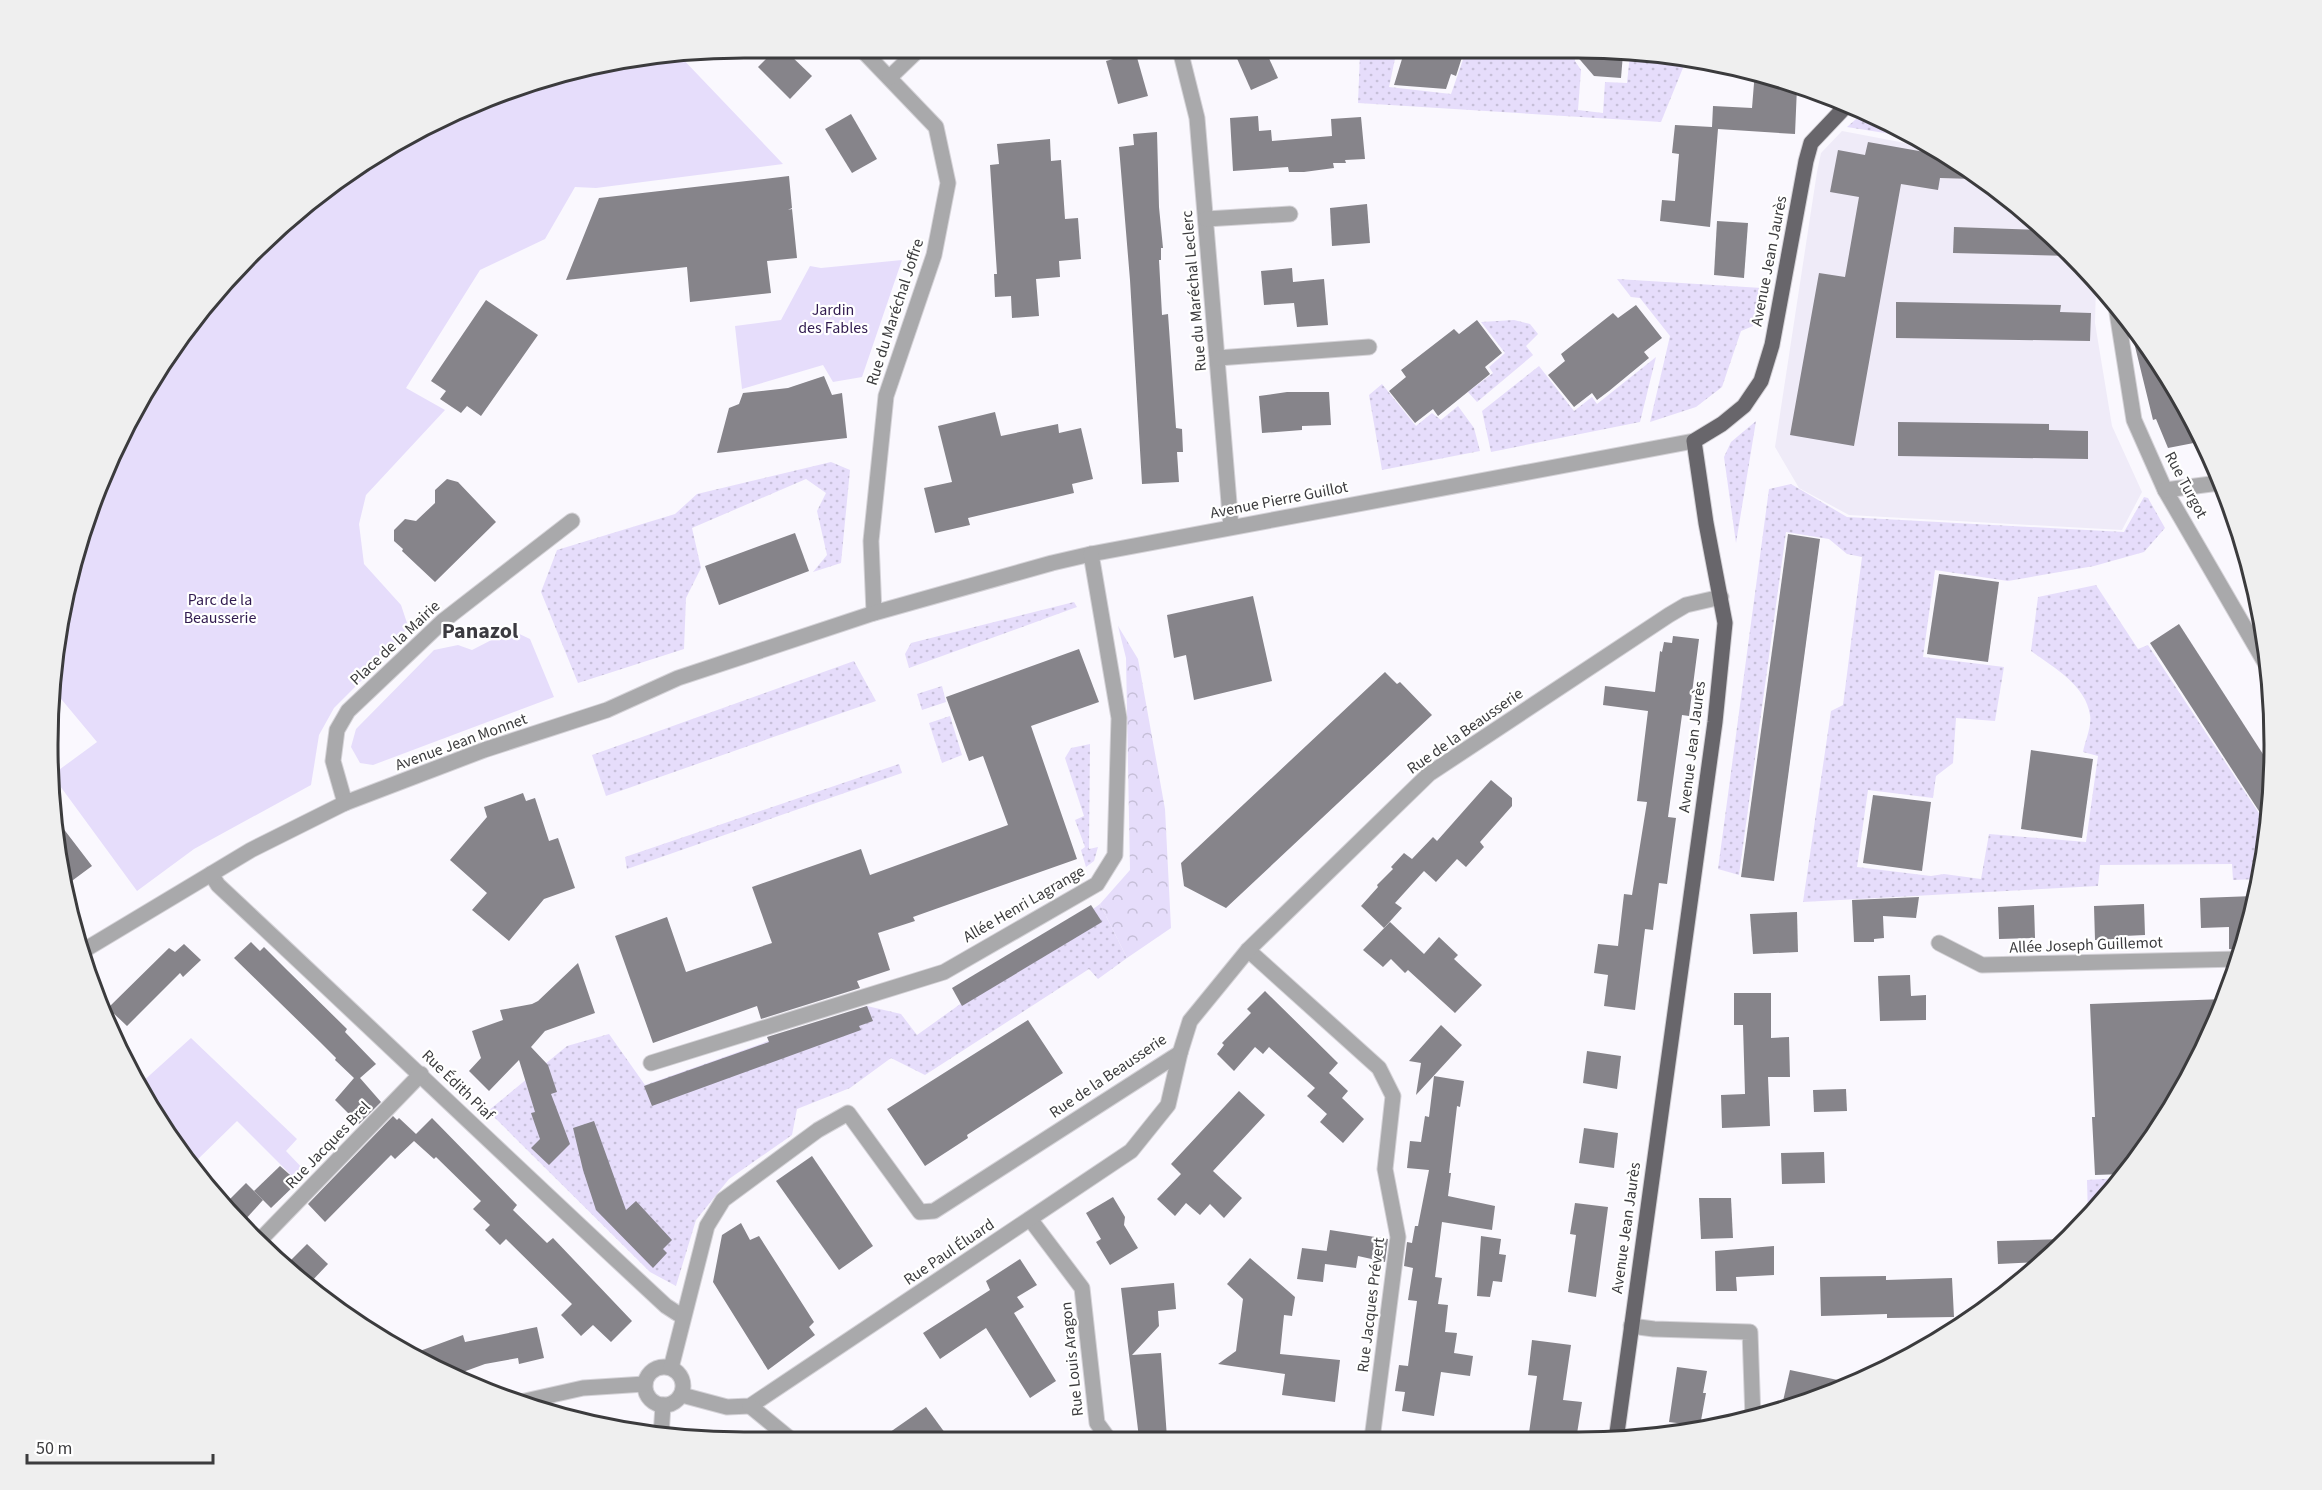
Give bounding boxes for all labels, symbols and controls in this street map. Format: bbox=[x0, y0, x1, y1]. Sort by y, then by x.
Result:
street label: Avenue Jean Jaurès bbox=[1746, 194, 1792, 328]
street label: Rue du Maréchal Leclerc bbox=[1176, 210, 1212, 372]
street label: Rue du Maréchal Joffre bbox=[861, 236, 929, 388]
park label: Jardin des Fables bbox=[798, 299, 868, 339]
street label: Rue Turgot bbox=[2159, 448, 2213, 523]
street label: Avenue Pierre Guillot bbox=[1208, 476, 1350, 524]
park label: Parc de la Beausserie bbox=[184, 589, 256, 629]
street label: Place de la Mairie bbox=[345, 595, 445, 691]
district label: Panazol bbox=[442, 615, 519, 647]
street label: Avenue Jean Jaurès bbox=[1673, 680, 1711, 814]
street label: Rue de la Beausserie bbox=[1403, 683, 1527, 779]
street label: Avenue Jean Monnet bbox=[392, 708, 531, 776]
street label: Allée Henri Lagrange bbox=[959, 860, 1089, 948]
street label: Allée Joseph Guillemot bbox=[2009, 931, 2164, 959]
street label: Rue de la Beausserie bbox=[1045, 1029, 1171, 1123]
street label: Rue Édith Piaf bbox=[417, 1045, 500, 1126]
street label: Rue Jacques Brel bbox=[281, 1096, 375, 1194]
street label: Avenue Jean Jaurès bbox=[1606, 1161, 1646, 1295]
street label: Rue Paul Éluard bbox=[899, 1214, 999, 1290]
street label: Rue Jacques Prévert bbox=[1352, 1236, 1390, 1374]
street label: Rue Louis Aragon bbox=[1055, 1301, 1089, 1417]
scale bar bbox=[27, 1427, 213, 1465]
text: 50 m bbox=[36, 1436, 72, 1461]

